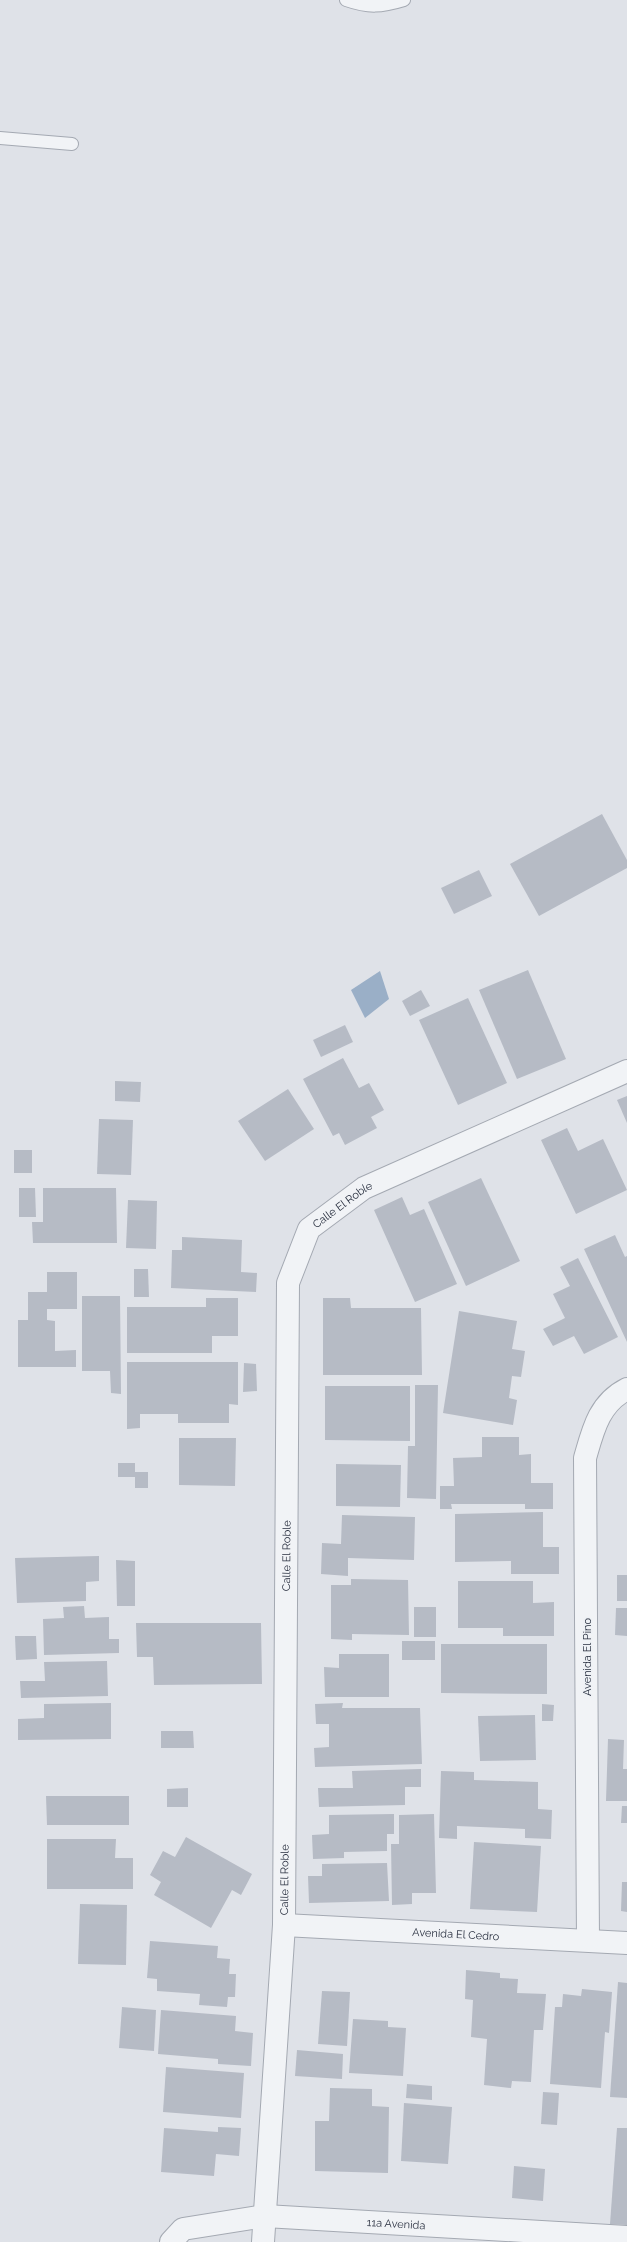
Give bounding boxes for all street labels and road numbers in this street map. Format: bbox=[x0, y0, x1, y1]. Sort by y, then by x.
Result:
street label: Calle El Roble bbox=[310, 1179, 375, 1231]
street label: Calle El Roble bbox=[280, 1520, 294, 1591]
street label: Avenida El Pino bbox=[581, 1618, 594, 1696]
street label: Calle El Roble bbox=[278, 1844, 292, 1915]
street label: Avenida El Cedro bbox=[412, 1926, 500, 1943]
street label: 11a Avenida bbox=[366, 2216, 426, 2232]

